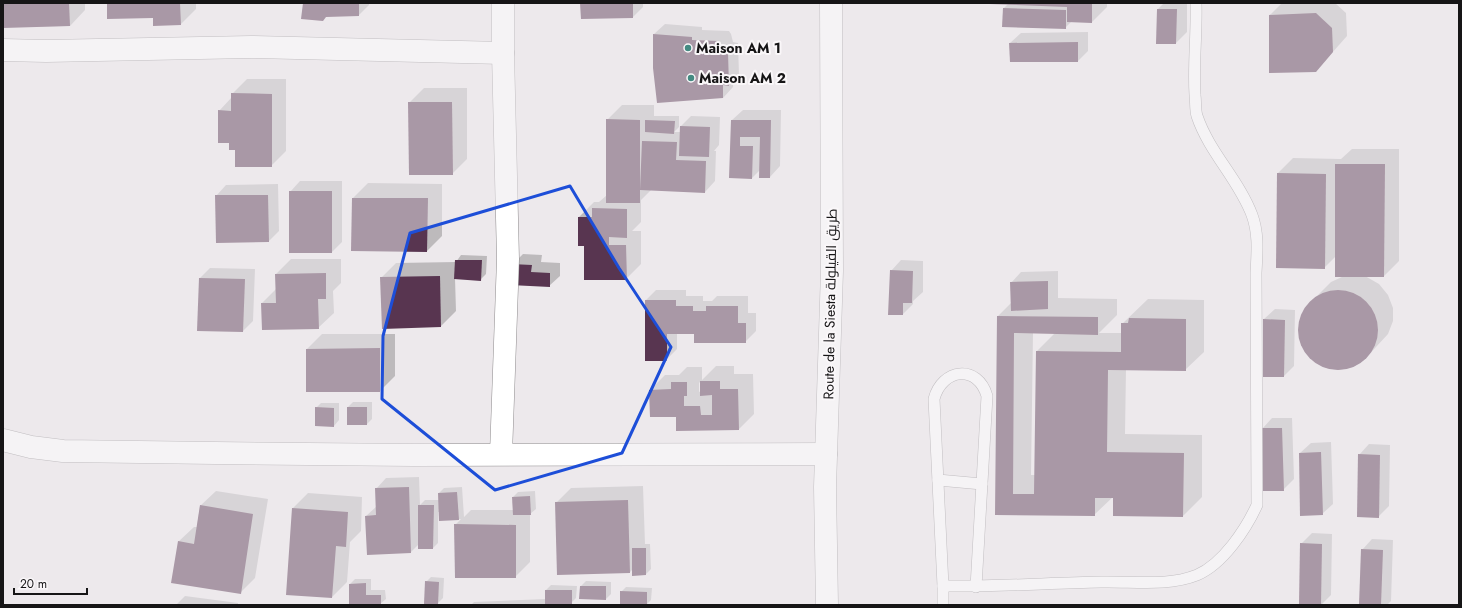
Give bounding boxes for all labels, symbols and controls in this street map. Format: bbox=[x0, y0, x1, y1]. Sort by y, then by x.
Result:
place label: Maison AM 1 bbox=[696, 38, 781, 58]
marker: Maison AM 1 bbox=[683, 43, 693, 53]
place label: Maison AM 2 bbox=[699, 68, 786, 88]
marker: Maison AM 2 bbox=[686, 73, 696, 83]
street label: Route de la Siesta طريق القيلولة bbox=[818, 208, 842, 400]
scale bar bbox=[14, 570, 87, 596]
text: 20 m bbox=[20, 575, 47, 593]

